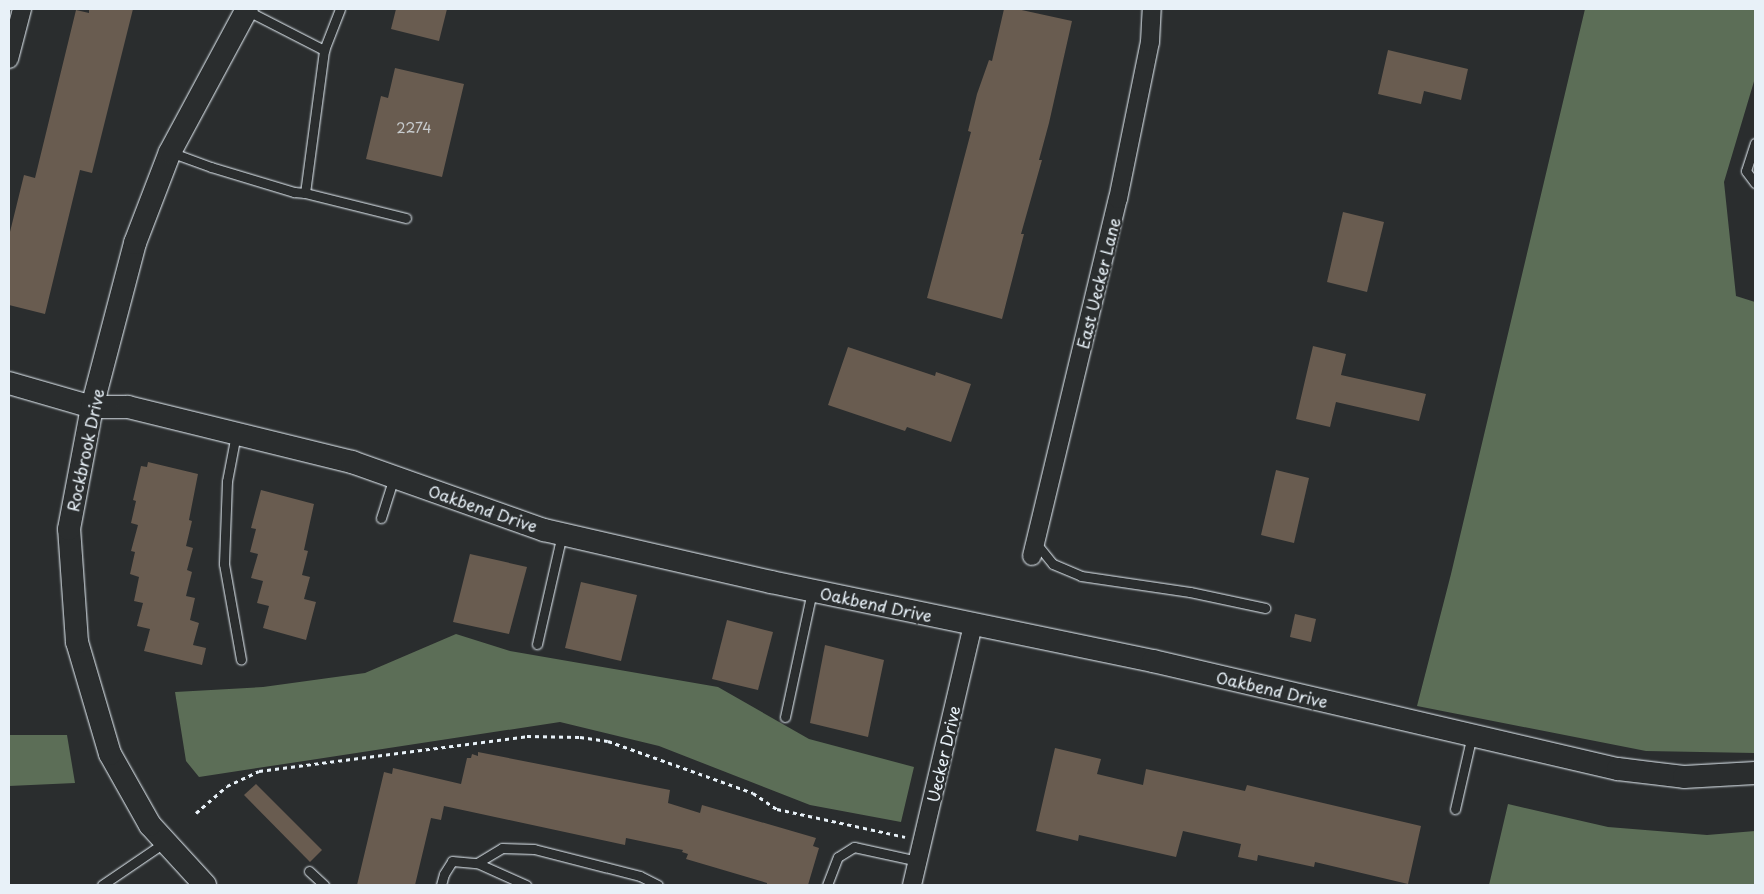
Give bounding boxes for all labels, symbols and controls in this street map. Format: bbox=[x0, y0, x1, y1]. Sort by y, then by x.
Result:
house number: 2274 bbox=[396, 120, 432, 136]
street label: East Uecker Lane bbox=[1072, 216, 1124, 350]
street label: Rockbrook Drive bbox=[62, 386, 108, 514]
street label: Oakbend Drive bbox=[426, 480, 540, 536]
street label: Oakbend Drive bbox=[818, 583, 934, 625]
street label: Oakbend Drive bbox=[1214, 667, 1330, 711]
street label: Uecker Drive bbox=[922, 703, 964, 805]

